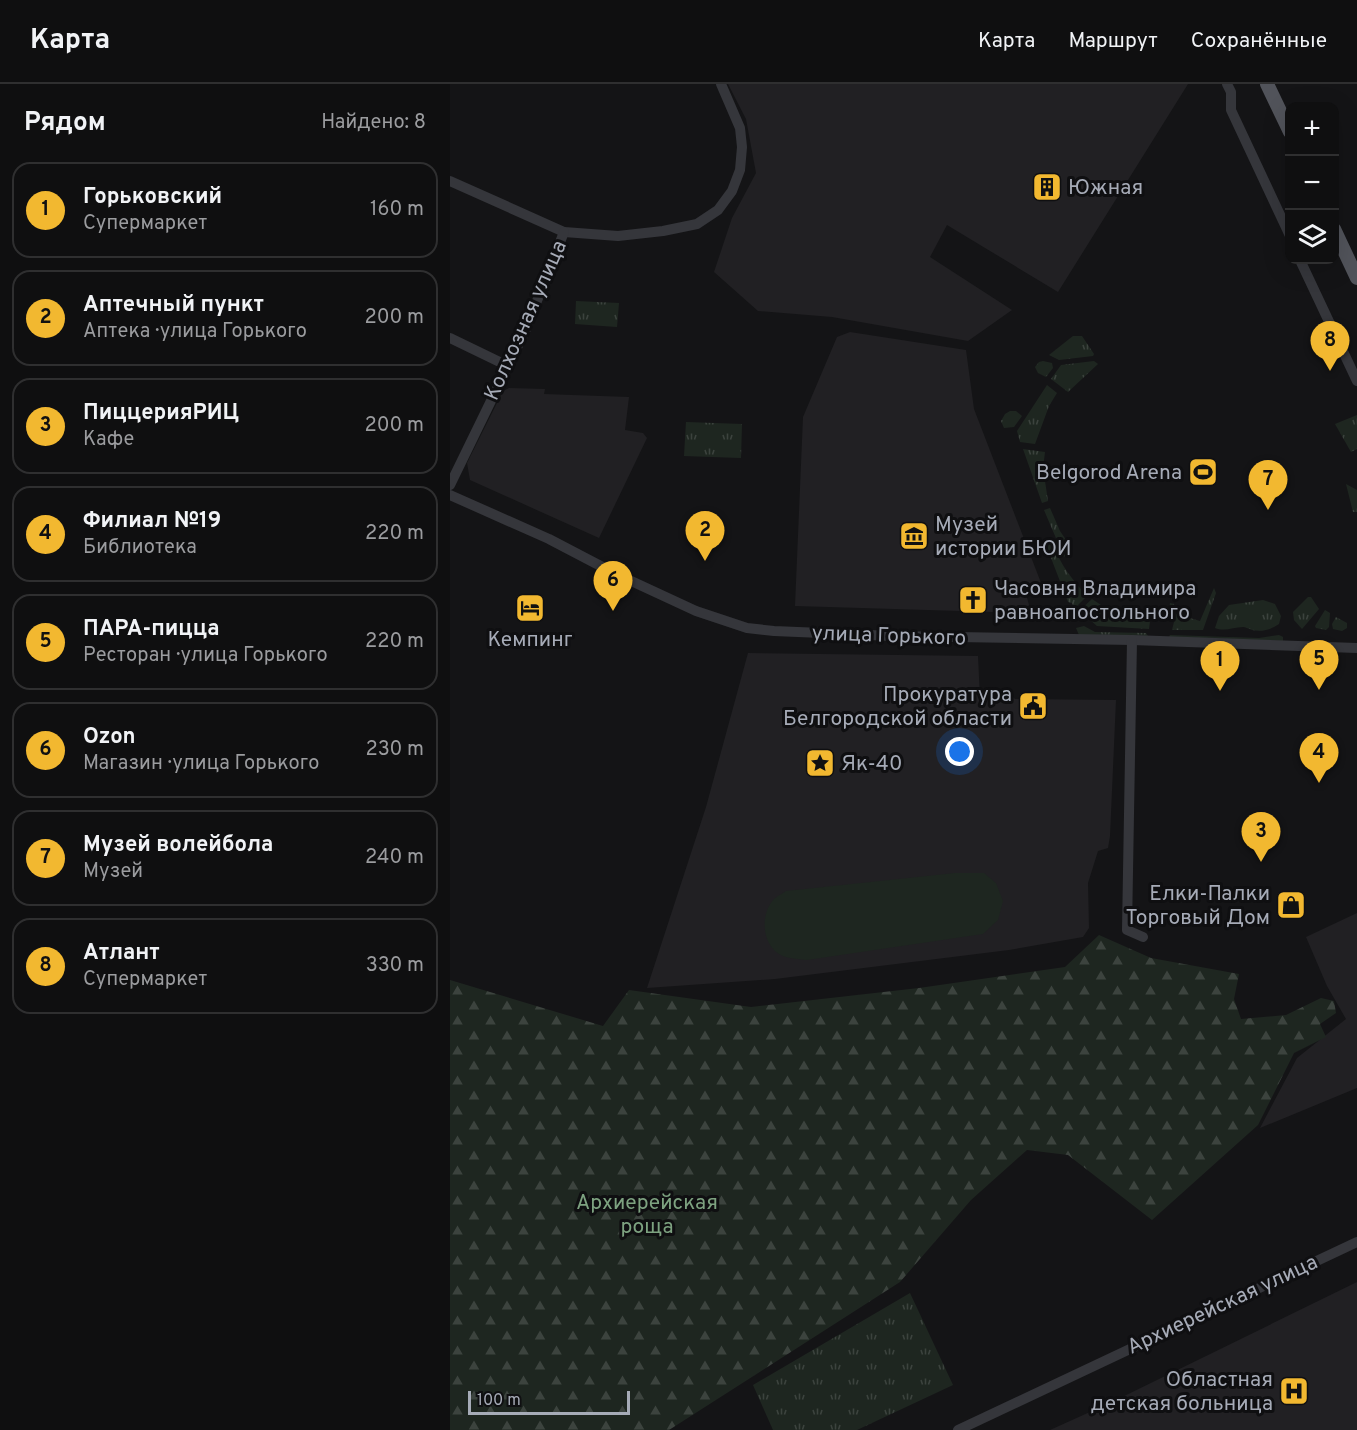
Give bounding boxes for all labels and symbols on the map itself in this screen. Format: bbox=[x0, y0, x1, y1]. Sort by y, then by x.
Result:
building icon: Южная bbox=[1031, 171, 1063, 203]
place label: Южная bbox=[1068, 175, 1143, 202]
street label: Колхозная улица bbox=[479, 236, 574, 405]
pin: 8 bbox=[1310, 322, 1350, 371]
sports icon: Belgorod Arena bbox=[1187, 456, 1219, 488]
place label: Belgorod Arena bbox=[1036, 460, 1182, 487]
pin: 7 bbox=[1248, 460, 1288, 510]
pin: 2 bbox=[686, 512, 724, 561]
place label: Музей истории БЮИ bbox=[935, 512, 1072, 563]
museum icon: Музей истории БЮИ bbox=[898, 520, 930, 552]
pin: 6 bbox=[594, 562, 632, 611]
place label: Часовня Владимира равноапостольного bbox=[994, 576, 1196, 627]
church icon: Часовня Владимира равноапостольного bbox=[957, 584, 989, 616]
hotel icon: Кемпинг bbox=[514, 592, 546, 624]
street label: улица Горького bbox=[811, 620, 967, 653]
place label: Кемпинг bbox=[487, 627, 573, 654]
pin: 5 bbox=[1300, 640, 1338, 690]
pin: 1 bbox=[1200, 642, 1240, 691]
place label: Прокуратура Белгородской области bbox=[783, 682, 1012, 733]
public building icon: Прокуратура Белгородской области bbox=[1017, 690, 1049, 722]
pin: 4 bbox=[1300, 734, 1338, 783]
your location bbox=[945, 737, 974, 766]
place icon: Як-40 bbox=[804, 747, 836, 779]
place label: Як-40 bbox=[841, 751, 902, 778]
pin: 3 bbox=[1242, 812, 1280, 862]
place label: Елки-Палки Торговый Дом bbox=[1125, 881, 1270, 932]
shop icon: Елки-Палки Торговый Дом bbox=[1275, 889, 1307, 921]
park label: Архиерейская роща bbox=[576, 1190, 718, 1241]
street label: Архиерейская улица bbox=[1123, 1249, 1322, 1361]
place label: Областная детская больница bbox=[1091, 1367, 1273, 1418]
hospital icon: Областная детская больница bbox=[1278, 1375, 1310, 1407]
scale bar bbox=[468, 1388, 630, 1416]

